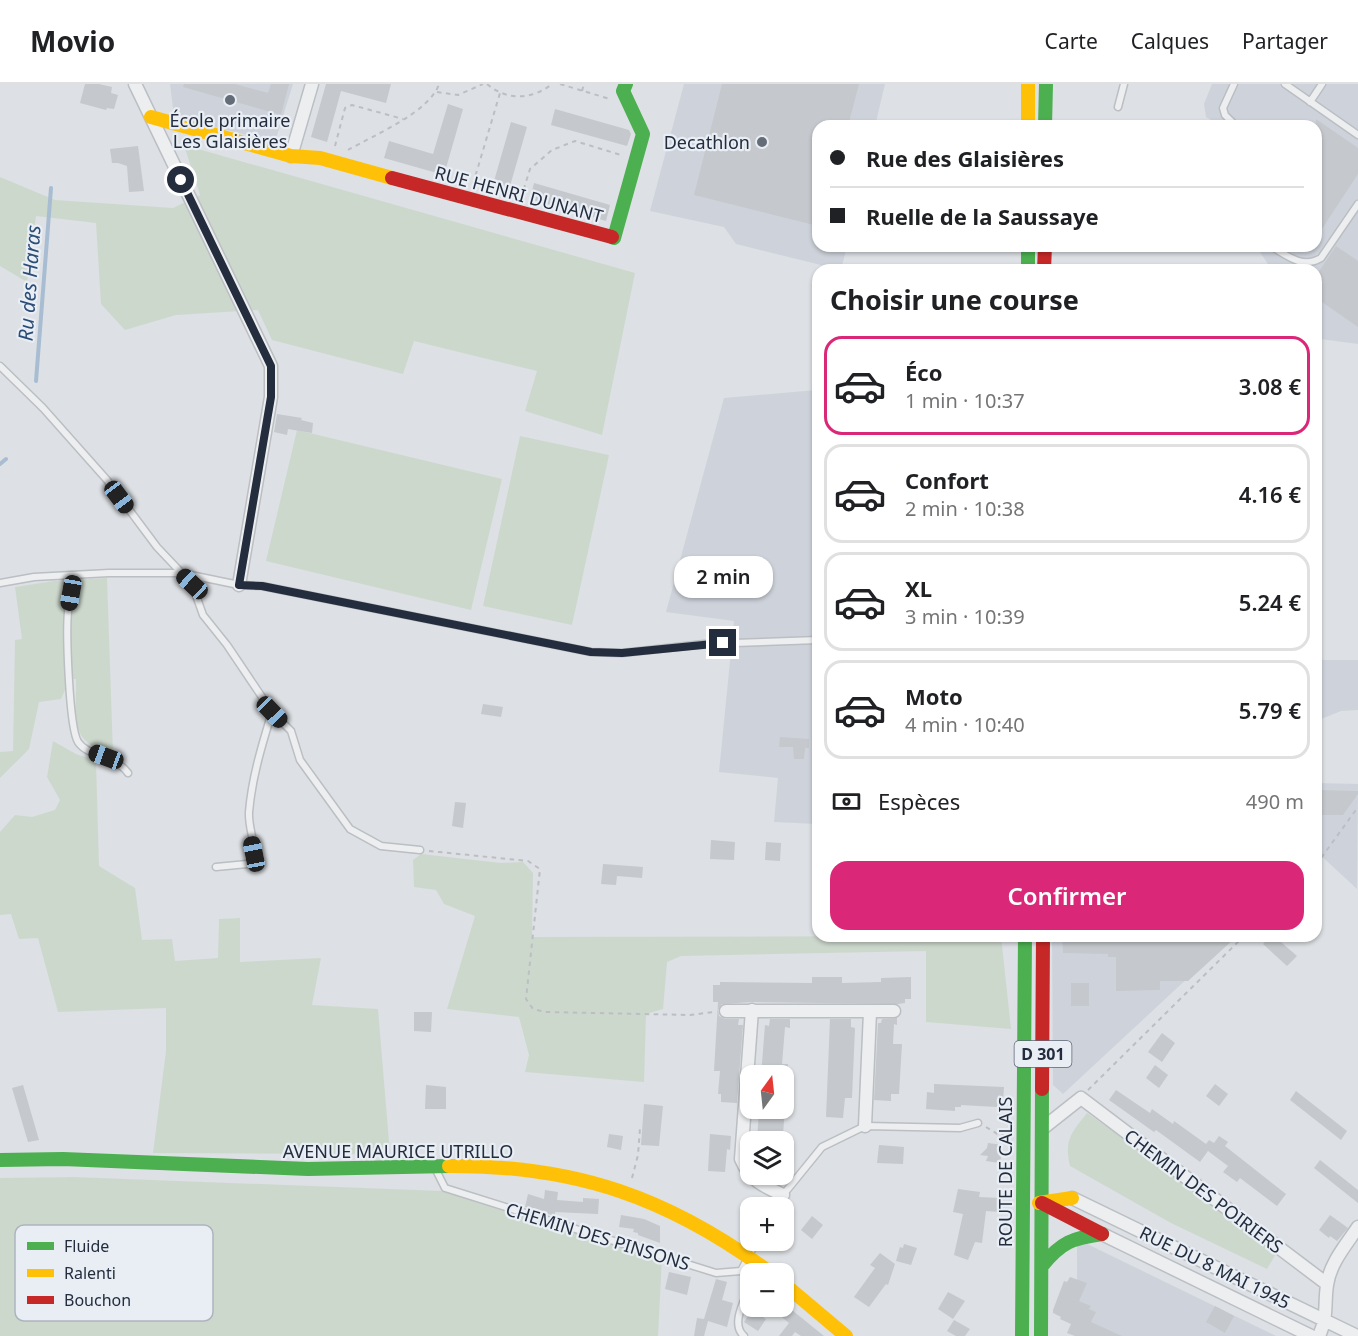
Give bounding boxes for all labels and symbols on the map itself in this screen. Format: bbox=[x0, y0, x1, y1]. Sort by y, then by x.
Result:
marker: École primaire Les Glaisières bbox=[223, 93, 237, 107]
place label: École primaire Les Glaisières bbox=[170, 108, 290, 153]
place label: Decathlon bbox=[664, 130, 750, 154]
marker: Decathlon bbox=[755, 135, 769, 149]
street label: RUE HENRI DUNANT bbox=[432, 160, 606, 228]
route start bbox=[167, 166, 194, 193]
water label: Ru des Haras bbox=[11, 224, 47, 342]
car bbox=[101, 477, 137, 517]
callout: 2 min bbox=[674, 556, 772, 598]
car bbox=[173, 565, 211, 603]
car bbox=[59, 574, 83, 612]
route end bbox=[709, 629, 736, 656]
car bbox=[253, 693, 291, 731]
car bbox=[86, 742, 126, 772]
car bbox=[242, 835, 266, 873]
road number: D 301 bbox=[1014, 1041, 1072, 1067]
north arrow bbox=[740, 1065, 794, 1119]
street label: ROUTE DE CALAIS bbox=[993, 1097, 1017, 1247]
street label: CHEMIN DES POIRIERS bbox=[1120, 1123, 1288, 1259]
street label: AVENUE MAURICE UTRILLO bbox=[283, 1139, 513, 1163]
street label: CHEMIN DES PINSONS bbox=[503, 1197, 693, 1275]
street label: RUE DU 8 MAI 1945 bbox=[1136, 1220, 1294, 1314]
legend bbox=[15, 1225, 213, 1321]
text: Fluide bbox=[64, 1235, 109, 1257]
text: Ralenti bbox=[64, 1262, 116, 1284]
text: Bouchon bbox=[64, 1289, 131, 1311]

